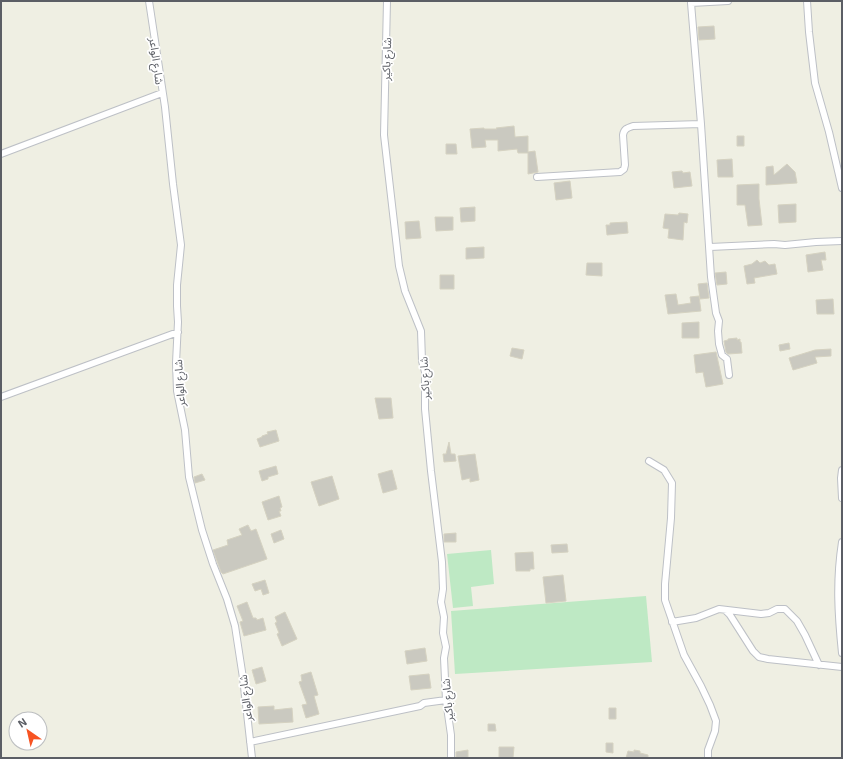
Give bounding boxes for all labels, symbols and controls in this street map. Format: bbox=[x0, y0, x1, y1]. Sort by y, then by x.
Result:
street label: شارع الواعر bbox=[145, 36, 167, 86]
street label: شارع باكير bbox=[379, 37, 395, 82]
street label: شارع باكير bbox=[416, 356, 434, 401]
street label: شارع الواعر bbox=[171, 359, 189, 408]
street label: شارع الواعر bbox=[236, 673, 256, 723]
street label: شارع باكير bbox=[439, 677, 457, 723]
north arrow bbox=[8, 711, 48, 751]
text: N bbox=[15, 715, 29, 730]

